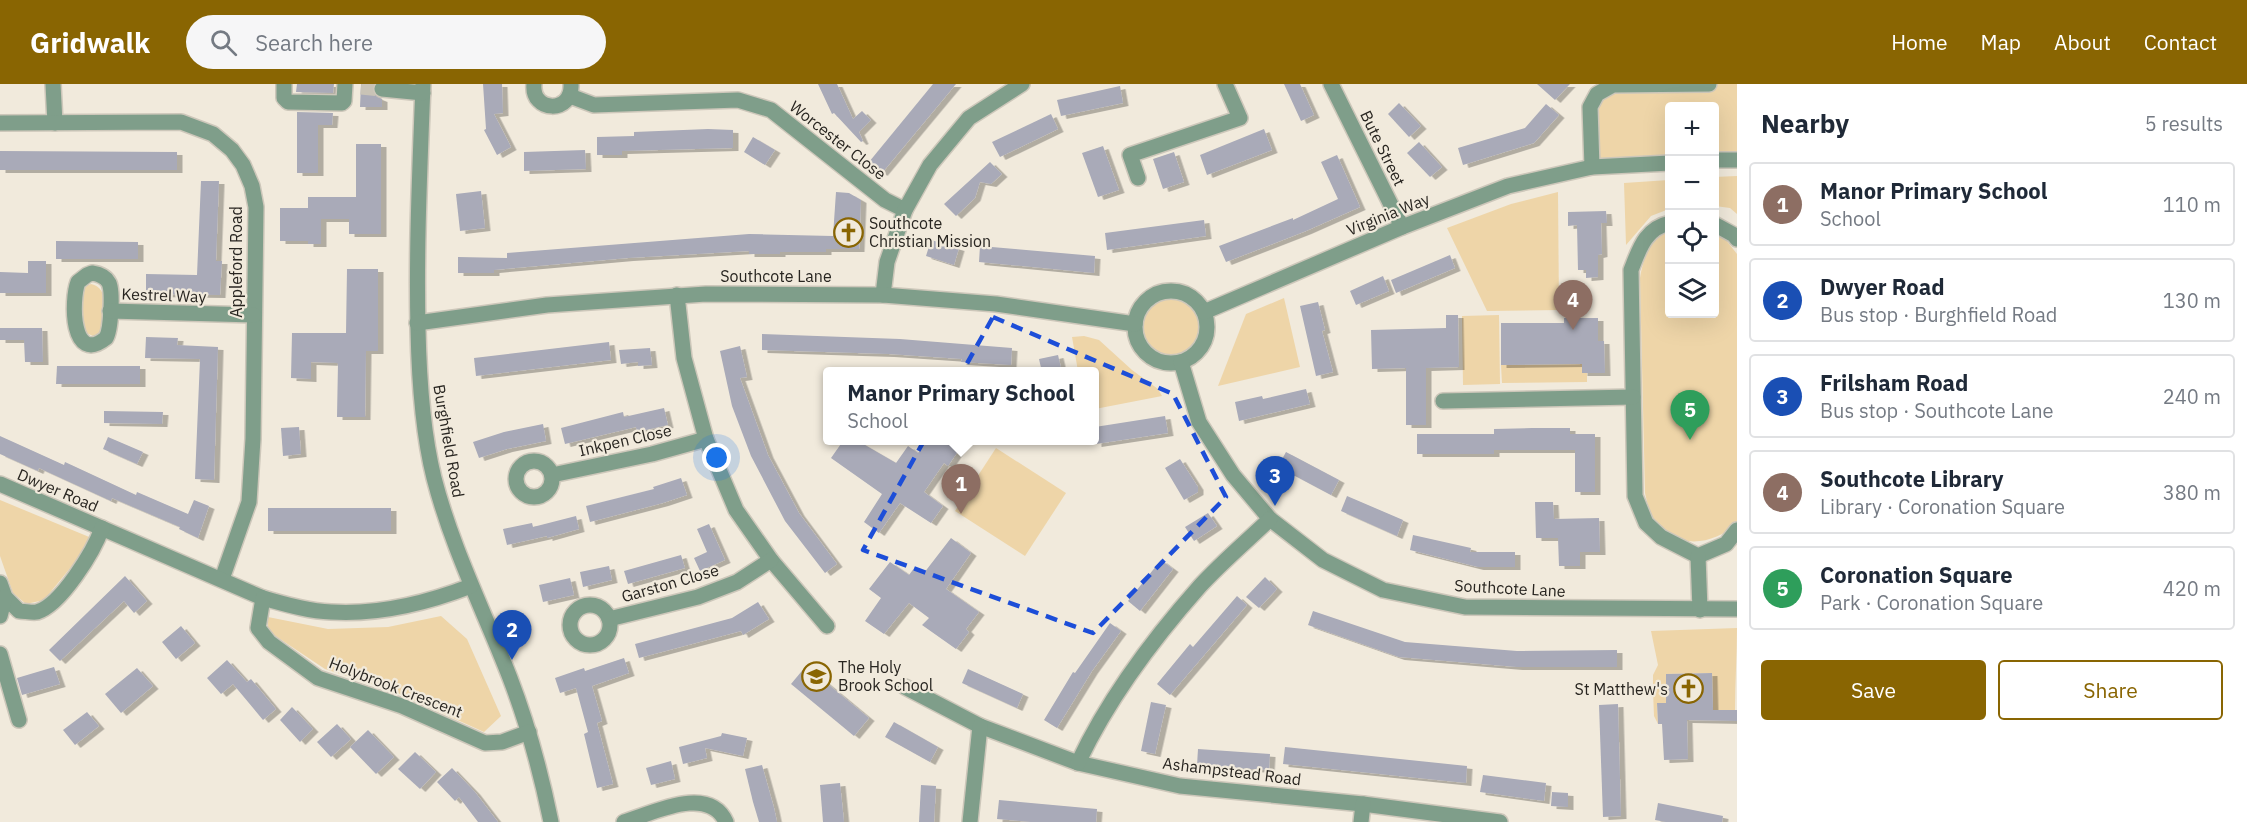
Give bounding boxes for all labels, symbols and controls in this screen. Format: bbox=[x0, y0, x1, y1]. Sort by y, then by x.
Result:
search box bbox=[186, 15, 606, 69]
text: Gridwalk bbox=[30, 24, 150, 61]
icon: search bbox=[207, 26, 240, 59]
text: Search here bbox=[255, 28, 373, 57]
text: Home bbox=[1891, 28, 1948, 56]
text: Map bbox=[1981, 28, 2021, 56]
text: About bbox=[2054, 28, 2111, 56]
text: Contact bbox=[2144, 28, 2217, 56]
street label: Worcester Close bbox=[786, 96, 890, 184]
map controls bbox=[1665, 102, 1719, 318]
button: + bbox=[1665, 102, 1719, 156]
text: Nearby bbox=[1761, 106, 1849, 140]
street label: Bute Street bbox=[1356, 107, 1410, 189]
text: 5 results bbox=[2145, 110, 2223, 137]
button: − bbox=[1665, 156, 1719, 210]
text: Manor Primary School bbox=[1820, 176, 2047, 205]
street label: Virginia Way bbox=[1344, 188, 1432, 240]
text: 1 bbox=[1777, 191, 1789, 218]
text: 110 m bbox=[2163, 191, 2221, 218]
text: School bbox=[1820, 205, 1881, 232]
street label: Appleford Road bbox=[226, 206, 246, 318]
button: locate bbox=[1665, 210, 1719, 264]
place label: Southcote Christian Mission bbox=[869, 213, 991, 251]
church icon: Southcote Christian Mission bbox=[832, 216, 864, 248]
button: layers bbox=[1665, 264, 1719, 318]
street label: Southcote Lane bbox=[720, 266, 832, 286]
text: Dwyer Road bbox=[1820, 272, 1945, 301]
pin: 4 bbox=[1554, 280, 1592, 330]
street label: Kestrel Way bbox=[121, 284, 207, 306]
text: 2 bbox=[1777, 287, 1789, 314]
text: 130 m bbox=[2163, 287, 2221, 314]
text: Bus stop · Burghfield Road bbox=[1820, 301, 2057, 328]
popup bbox=[823, 367, 1099, 445]
text: Frilsham Road bbox=[1820, 368, 1968, 397]
text: Manor Primary School bbox=[847, 378, 1075, 407]
street label: Burghfield Road bbox=[429, 383, 469, 499]
text: 3 bbox=[1777, 383, 1789, 410]
text: 240 m bbox=[2163, 383, 2221, 410]
pin: 5 bbox=[1670, 390, 1710, 440]
text: Bus stop · Southcote Lane bbox=[1820, 397, 2054, 424]
text: School bbox=[847, 407, 908, 434]
street label: Inkpen Close bbox=[577, 420, 674, 460]
your location bbox=[702, 443, 731, 472]
pin: 3 bbox=[1256, 456, 1294, 506]
street label: Dwyer Road bbox=[14, 464, 102, 516]
pin: 1 bbox=[942, 464, 980, 514]
text: Southcote Library bbox=[1820, 464, 2003, 493]
text: 4 bbox=[1777, 479, 1789, 506]
text: 380 m bbox=[2163, 479, 2221, 506]
text: Library · Coronation Square bbox=[1820, 493, 2065, 520]
street label: Garston Close bbox=[619, 559, 721, 606]
text: Coronation Square bbox=[1820, 560, 2013, 589]
street label: Southcote Lane bbox=[1454, 575, 1566, 601]
text: 5 bbox=[1777, 575, 1789, 602]
text: 420 m bbox=[2163, 575, 2221, 602]
text: Park · Coronation Square bbox=[1820, 589, 2043, 616]
pin: 2 bbox=[492, 610, 532, 660]
street label: Holybrook Crescent bbox=[326, 652, 466, 722]
place label: The Holy Brook School bbox=[838, 657, 933, 695]
school or university icon: The Holy Brook School bbox=[801, 660, 833, 692]
button: Save bbox=[1761, 660, 1986, 720]
button: Share bbox=[1998, 660, 2223, 720]
church icon: St Matthew's bbox=[1673, 673, 1705, 705]
place label: St Matthew's bbox=[1575, 679, 1668, 699]
street label: Ashampstead Road bbox=[1162, 753, 1302, 789]

